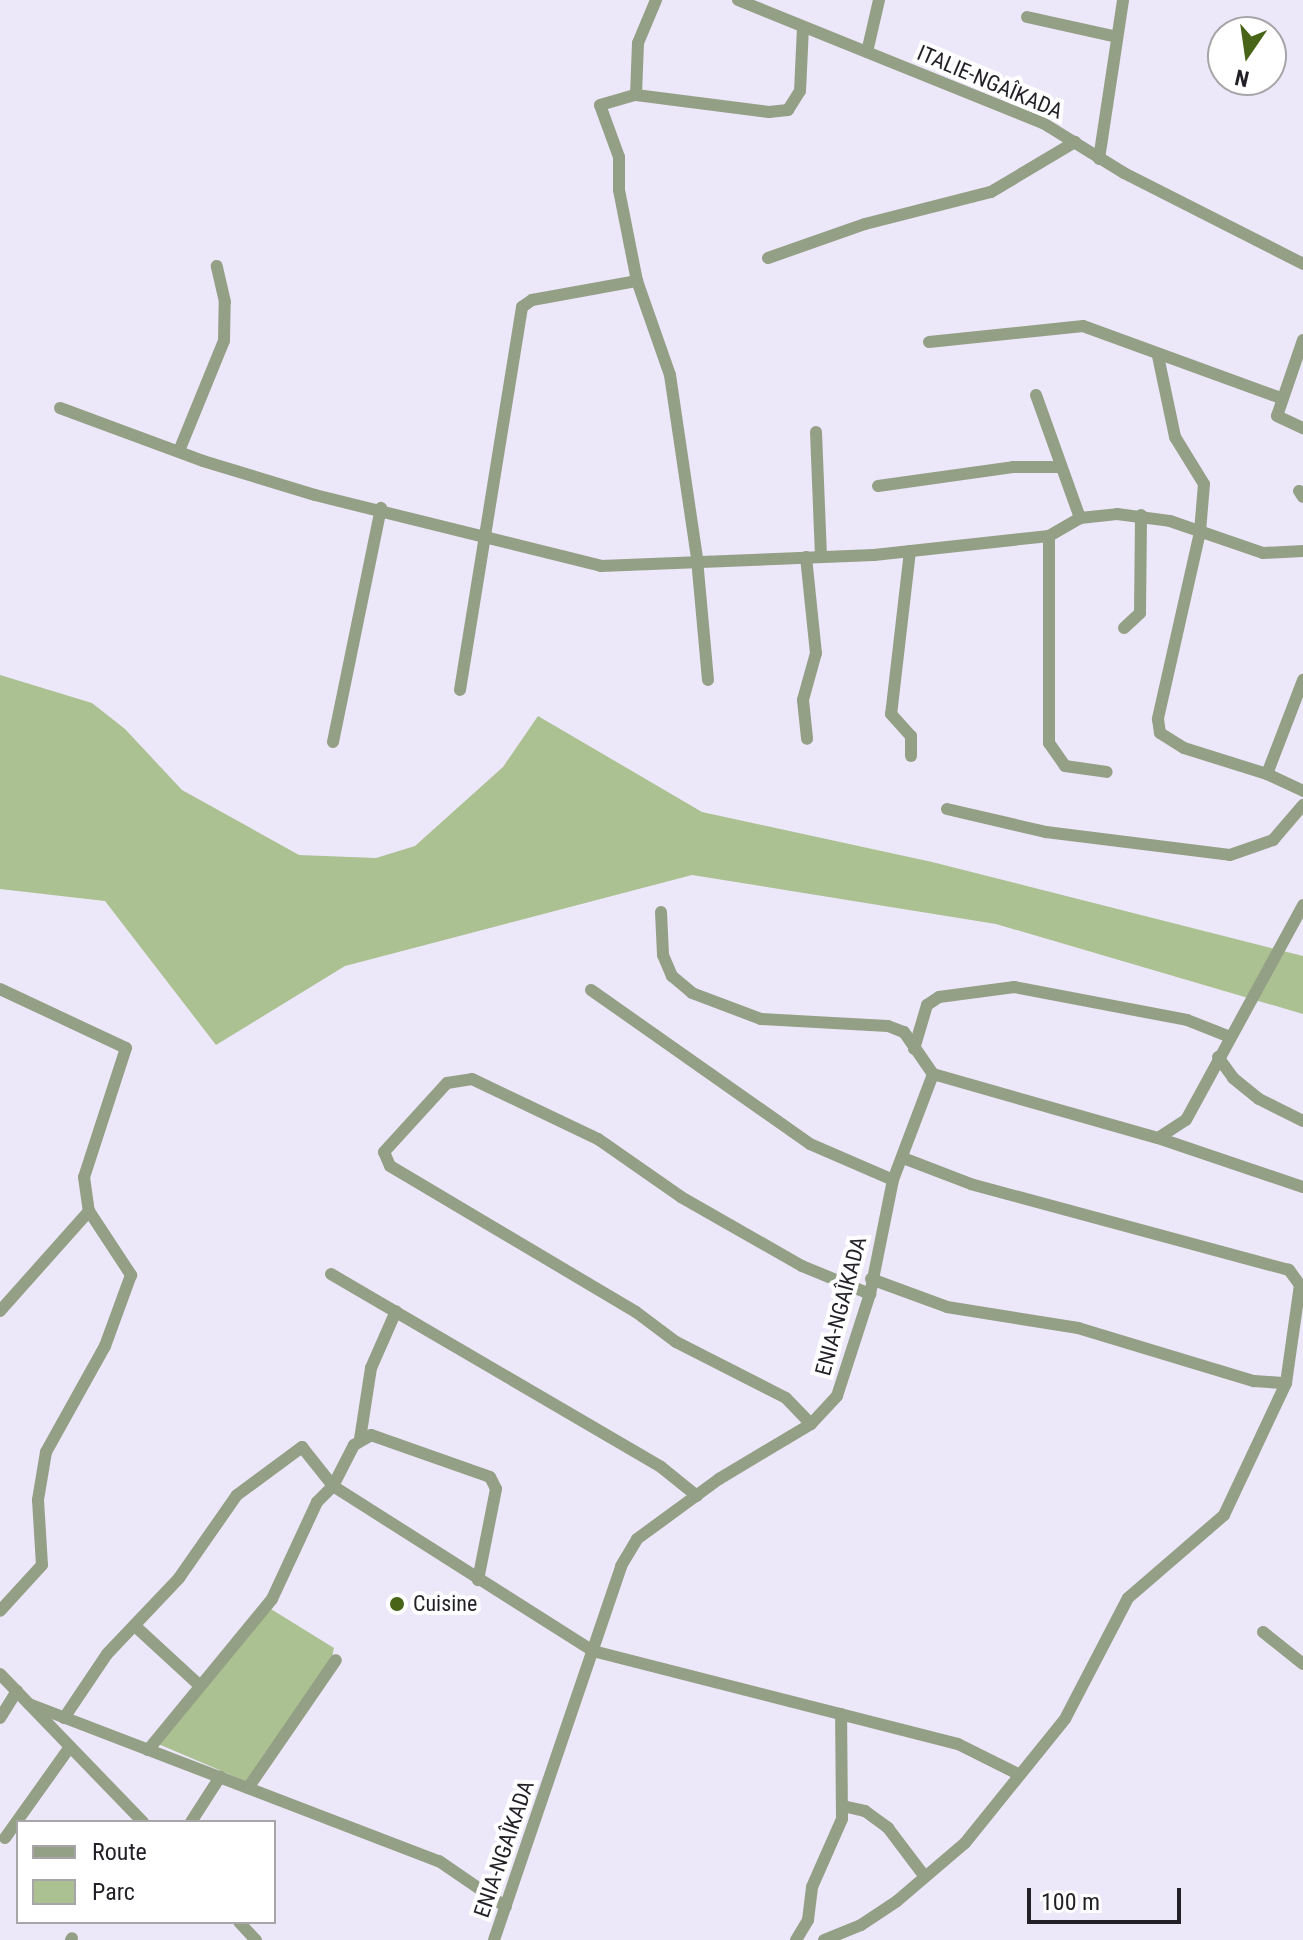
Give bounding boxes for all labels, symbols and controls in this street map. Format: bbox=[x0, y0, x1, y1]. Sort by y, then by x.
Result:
north arrow bbox=[1207, 16, 1287, 96]
street label: ITALIE-NGAÎKADA bbox=[913, 39, 1067, 125]
text: N bbox=[1233, 64, 1251, 92]
street label: ENIA-NGAÎKADA bbox=[810, 1234, 872, 1378]
place label: Cuisine bbox=[413, 1591, 477, 1617]
marker: Cuisine bbox=[388, 1595, 406, 1613]
street label: ENIA-NGAÎKADA bbox=[468, 1777, 540, 1921]
legend bbox=[16, 1820, 276, 1924]
text: Route bbox=[92, 1838, 147, 1866]
scale bar bbox=[1031, 1872, 1185, 1922]
text: Parc bbox=[92, 1878, 135, 1906]
text: 100 m bbox=[1041, 1888, 1100, 1916]

